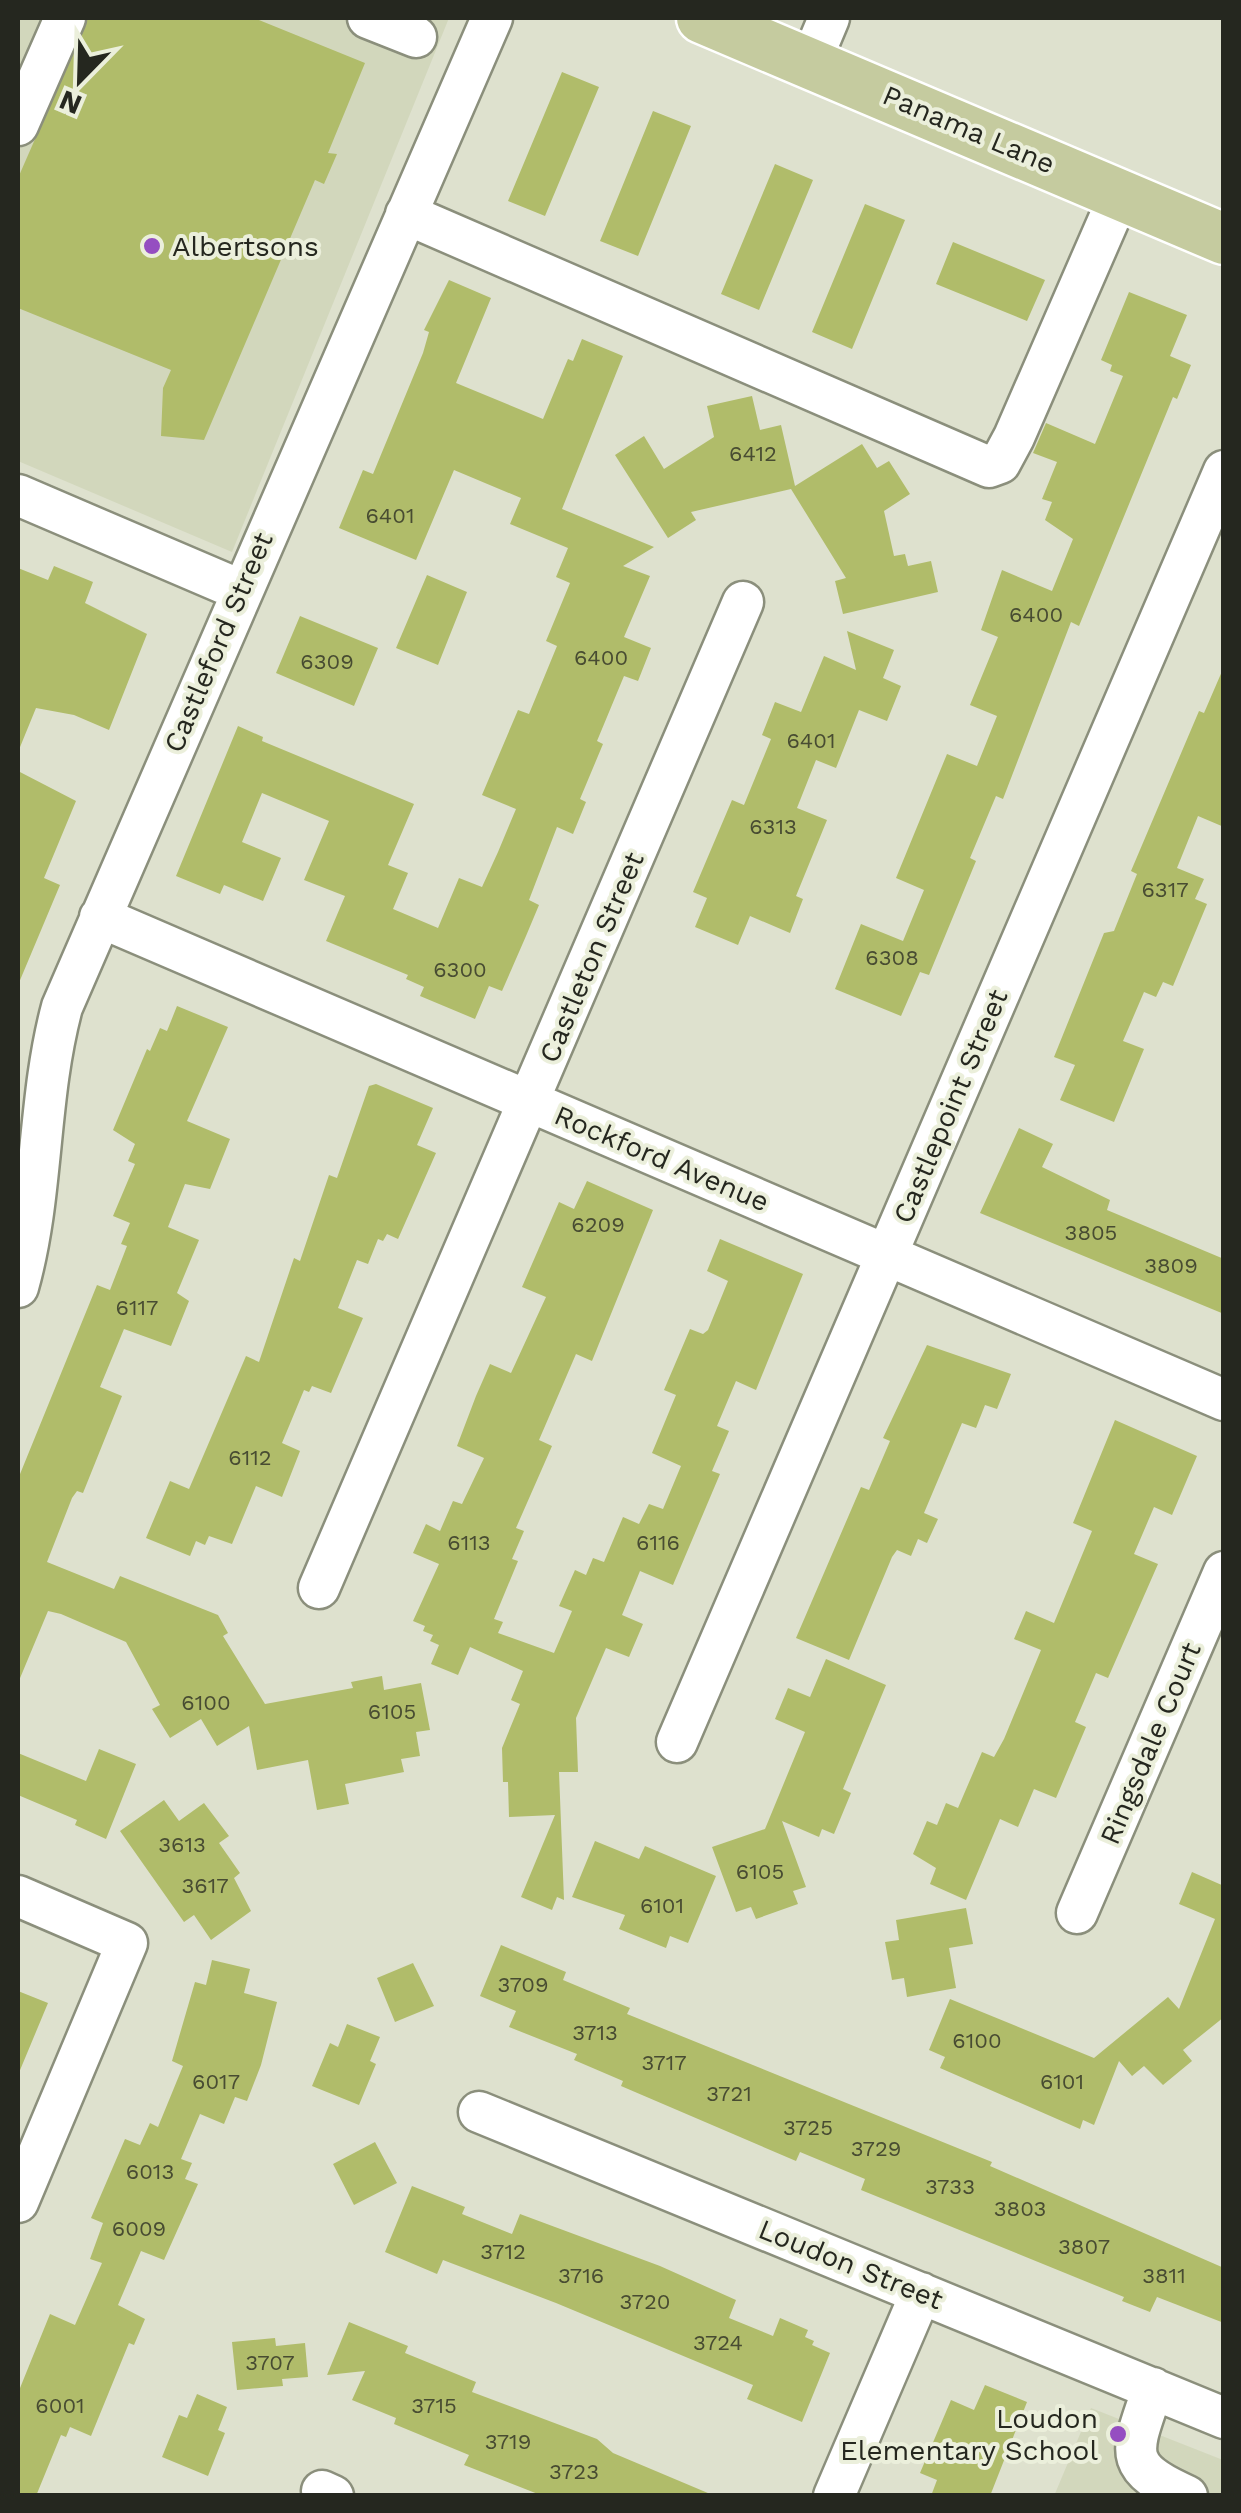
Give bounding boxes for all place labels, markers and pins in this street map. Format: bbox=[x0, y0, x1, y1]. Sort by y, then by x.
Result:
place label: Albertsons bbox=[172, 230, 319, 263]
marker: Albertsons bbox=[141, 235, 163, 257]
place label: Loudon Elementary School bbox=[840, 2402, 1098, 2467]
marker: Loudon Elementary School bbox=[1107, 2423, 1129, 2445]

